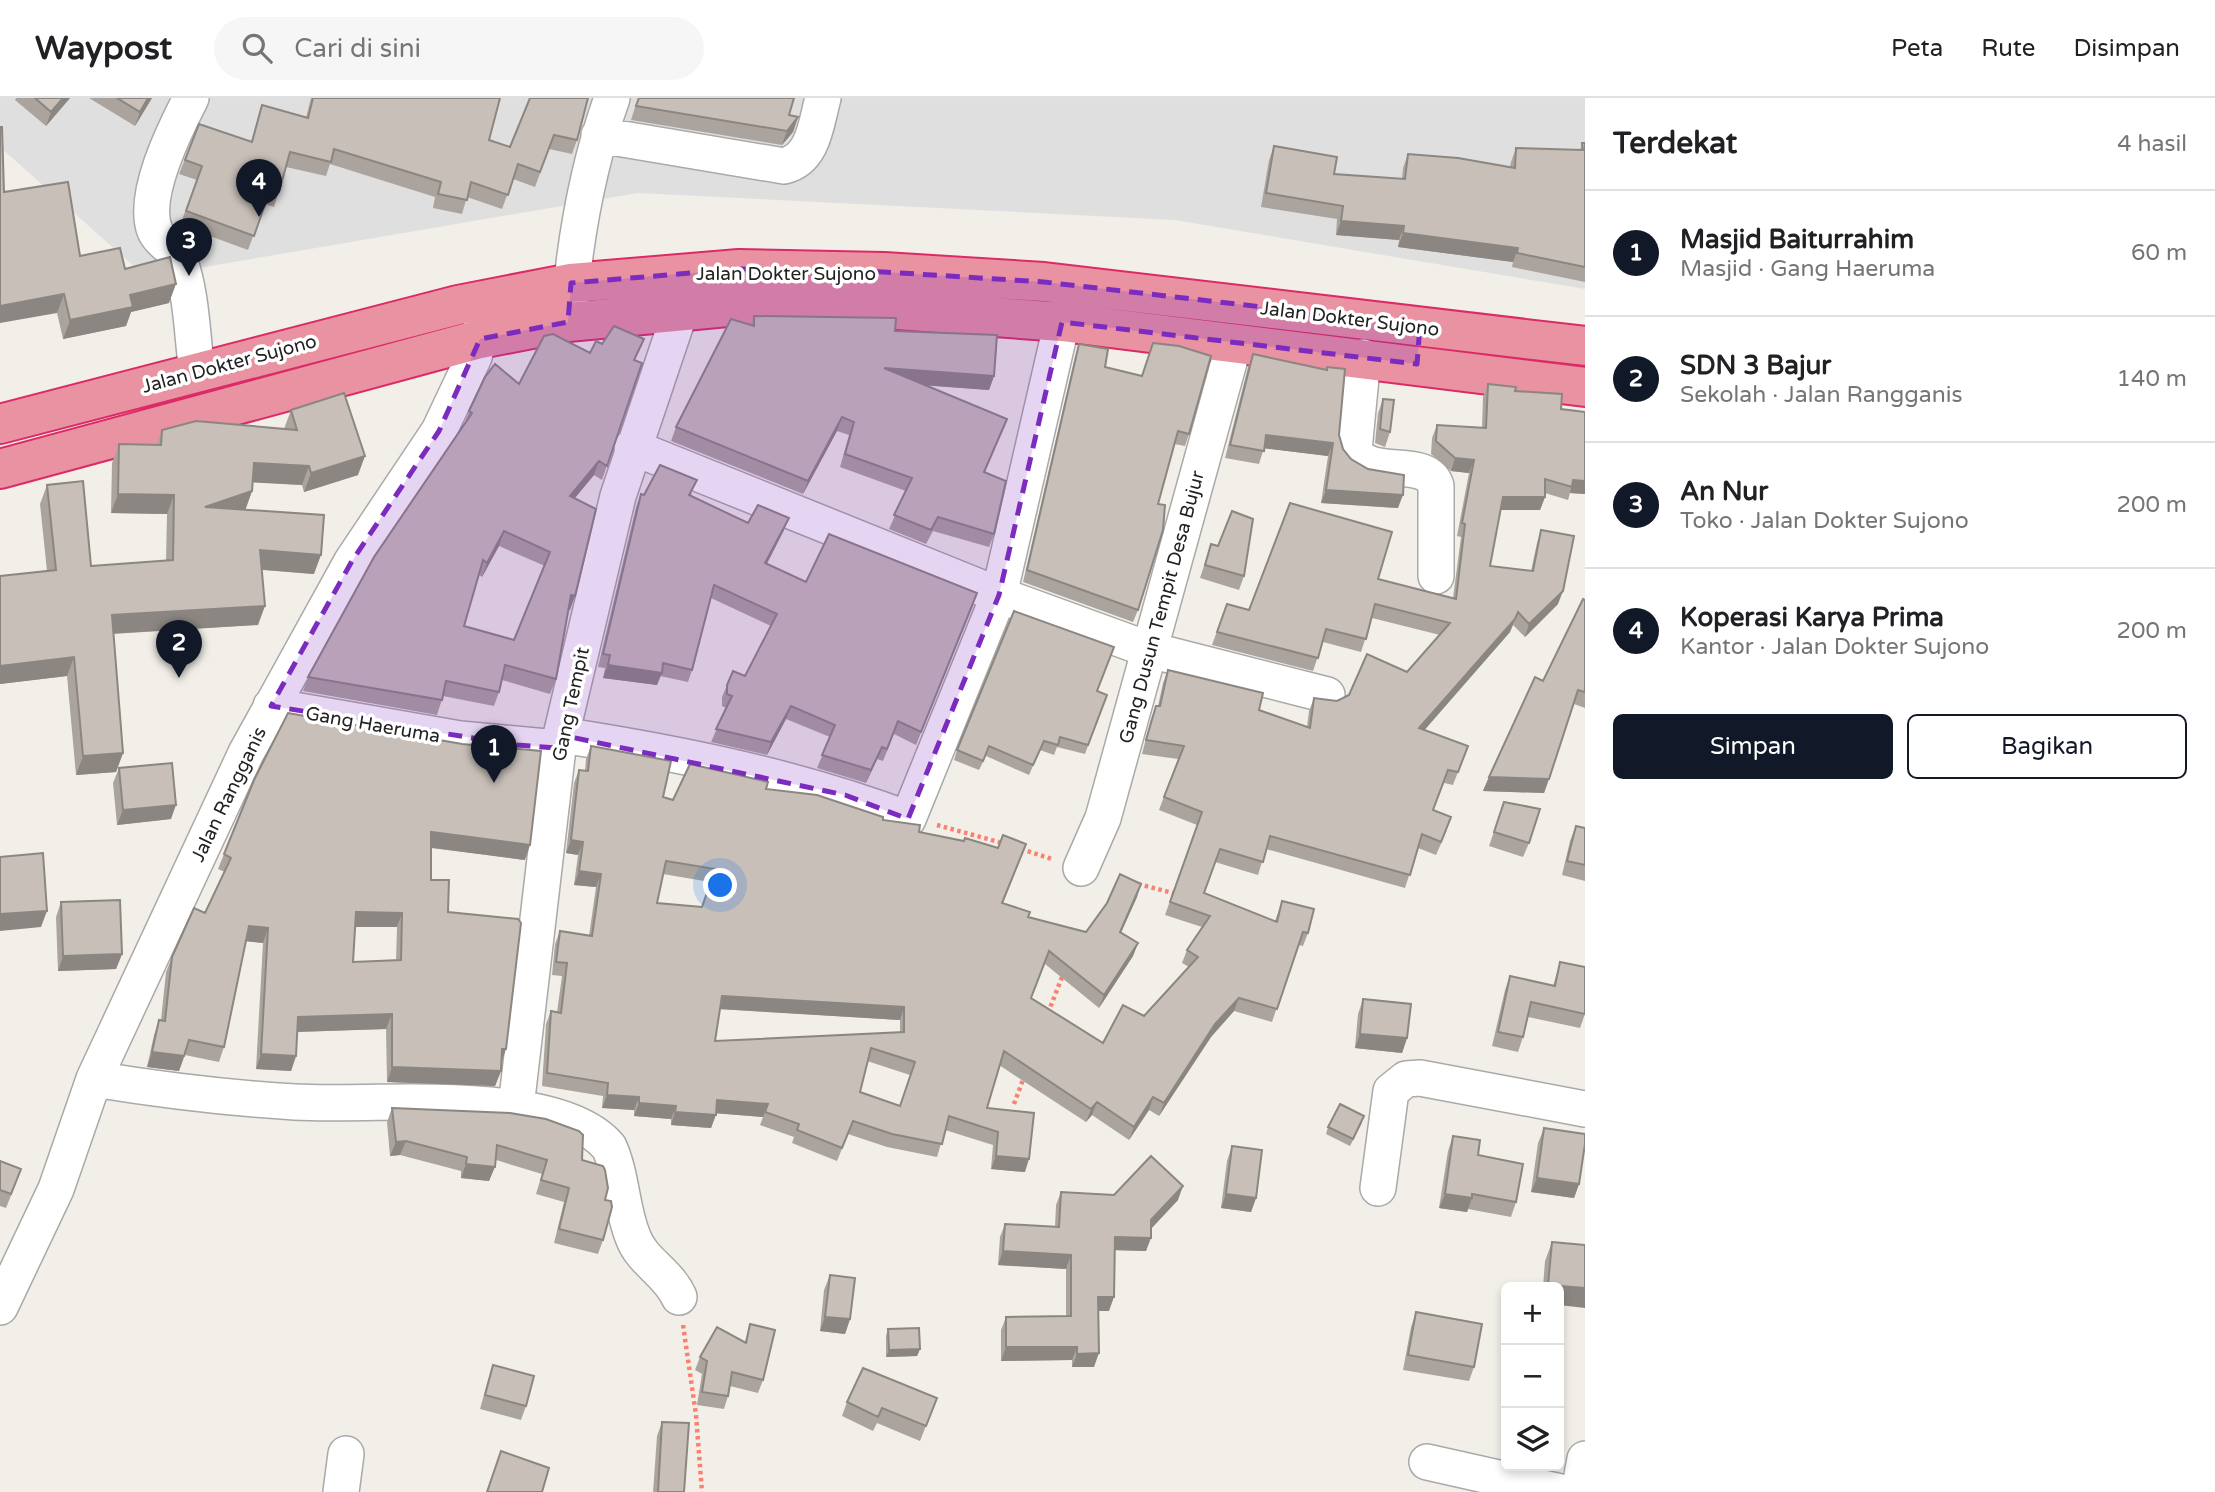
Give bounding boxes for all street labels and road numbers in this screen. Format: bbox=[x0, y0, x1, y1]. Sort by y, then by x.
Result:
street label: Jalan Dokter Sujono bbox=[696, 263, 876, 285]
street label: Jalan Dokter Sujono bbox=[1259, 297, 1441, 341]
street label: Jalan Dokter Sujono bbox=[139, 330, 319, 398]
street label: Gang Dusun Tempit Desa Bujur bbox=[1115, 468, 1209, 746]
street label: Gang Tempit bbox=[548, 645, 594, 763]
street label: Gang Haeruma bbox=[304, 702, 442, 748]
street label: Jalan Rangganis bbox=[187, 723, 271, 865]

